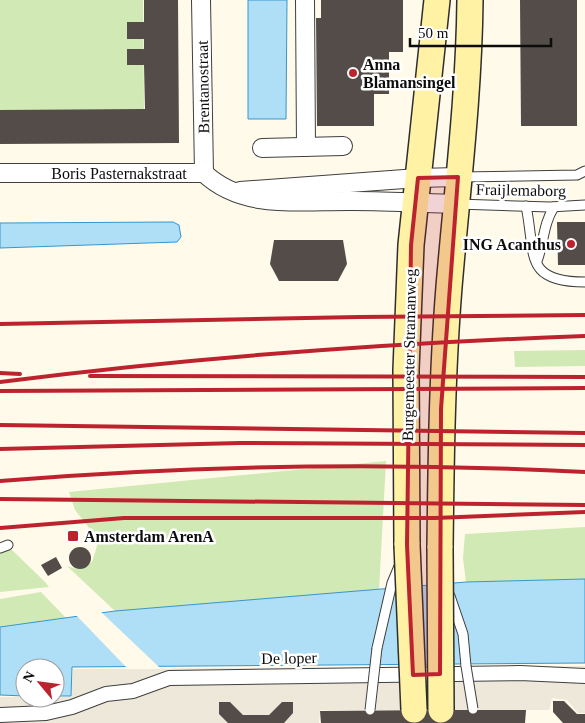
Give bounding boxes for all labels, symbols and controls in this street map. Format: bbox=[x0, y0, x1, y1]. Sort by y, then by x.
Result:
scale bar bbox=[410, 15, 551, 47]
text: 50 m bbox=[418, 25, 449, 41]
street label: Brentanostraat bbox=[194, 40, 212, 134]
place label: Anna Blamansingel bbox=[363, 56, 456, 92]
marker: Anna Blamansingel bbox=[347, 67, 359, 79]
street label: Boris Pasternakstraat bbox=[51, 165, 187, 182]
street label: Fraijlemaborg bbox=[476, 181, 566, 200]
place label: ING Acanthus bbox=[463, 236, 561, 253]
marker: ING Acanthus bbox=[565, 238, 577, 250]
street label: Burgemeester Stramanweg bbox=[399, 269, 420, 441]
place label: Amsterdam ArenA bbox=[84, 528, 214, 545]
marker: Amsterdam ArenA bbox=[66, 529, 80, 543]
street label: De loper bbox=[261, 649, 318, 668]
north arrow bbox=[15, 658, 65, 708]
text: N bbox=[20, 669, 38, 685]

